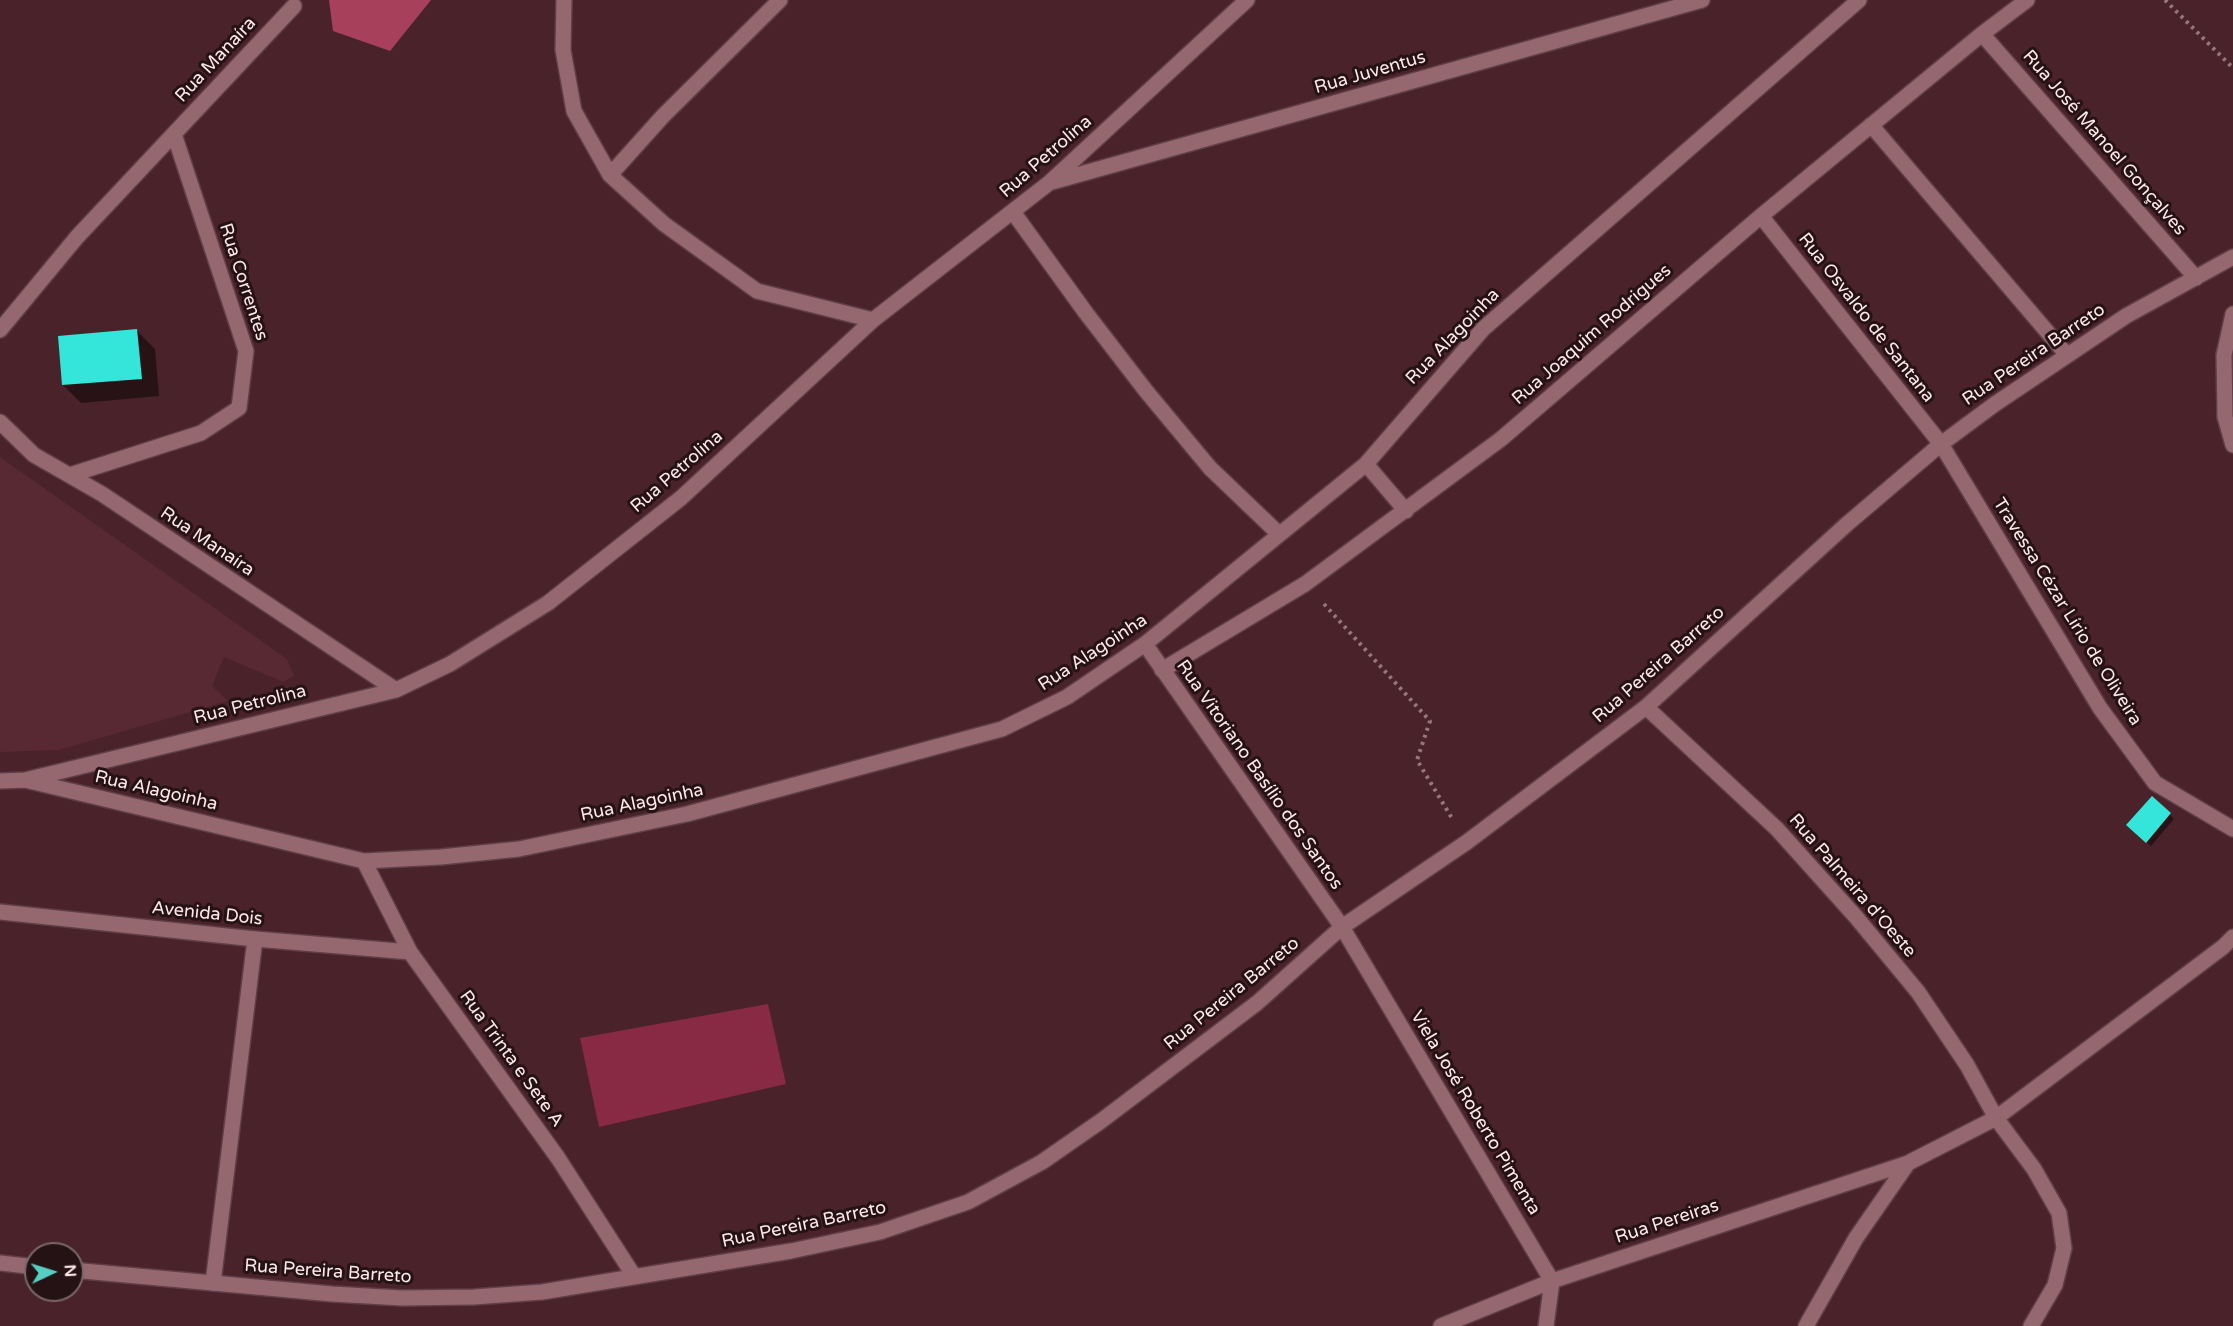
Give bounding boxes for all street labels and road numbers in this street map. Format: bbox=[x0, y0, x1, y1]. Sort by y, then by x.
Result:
street label: Rua Manaíra bbox=[171, 13, 261, 107]
street label: Rua José Manoel Gonçalves bbox=[2018, 46, 2190, 240]
street label: Rua Juventus bbox=[1312, 47, 1428, 99]
street label: Rua Petrolina bbox=[995, 111, 1097, 203]
street label: Rua Correntes bbox=[214, 221, 272, 343]
street label: Rua Osvaldo de Santana bbox=[1793, 229, 1939, 407]
street label: Rua Joaquim Rodrigues bbox=[1508, 260, 1676, 410]
street label: Rua Alagoinha bbox=[1402, 284, 1504, 390]
street label: Rua Pereira Barreto bbox=[1958, 299, 2110, 411]
street label: Rua Petrolina bbox=[626, 426, 728, 518]
street label: Travessa Cézar Lírio de Oliveira bbox=[1988, 494, 2146, 730]
street label: Rua Manaíra bbox=[156, 503, 258, 581]
street label: Rua Pereira Barreto bbox=[1589, 602, 1729, 728]
street label: Rua Alagoinha bbox=[1035, 610, 1151, 696]
street label: Rua Vitoriano Basílio dos Santos bbox=[1171, 656, 1347, 894]
street label: Rua Petrolina bbox=[192, 681, 308, 729]
street label: Rua Alagoinha bbox=[93, 766, 219, 816]
street label: Rua Alagoinha bbox=[578, 779, 706, 827]
street label: Rua Palmeira d'Oeste bbox=[1784, 810, 1920, 962]
street label: Avenida Dois bbox=[151, 897, 263, 931]
street label: Rua Pereira Barreto bbox=[1160, 933, 1304, 1055]
street label: Rua Trinta e Sete A bbox=[454, 987, 568, 1131]
street label: Viela José Roberto Pimenta bbox=[1405, 1007, 1545, 1219]
street label: Rua Pereiras bbox=[1613, 1195, 1721, 1249]
street label: Rua Pereira Barreto bbox=[720, 1197, 888, 1253]
street label: Rua Pereira Barreto bbox=[244, 1255, 412, 1289]

